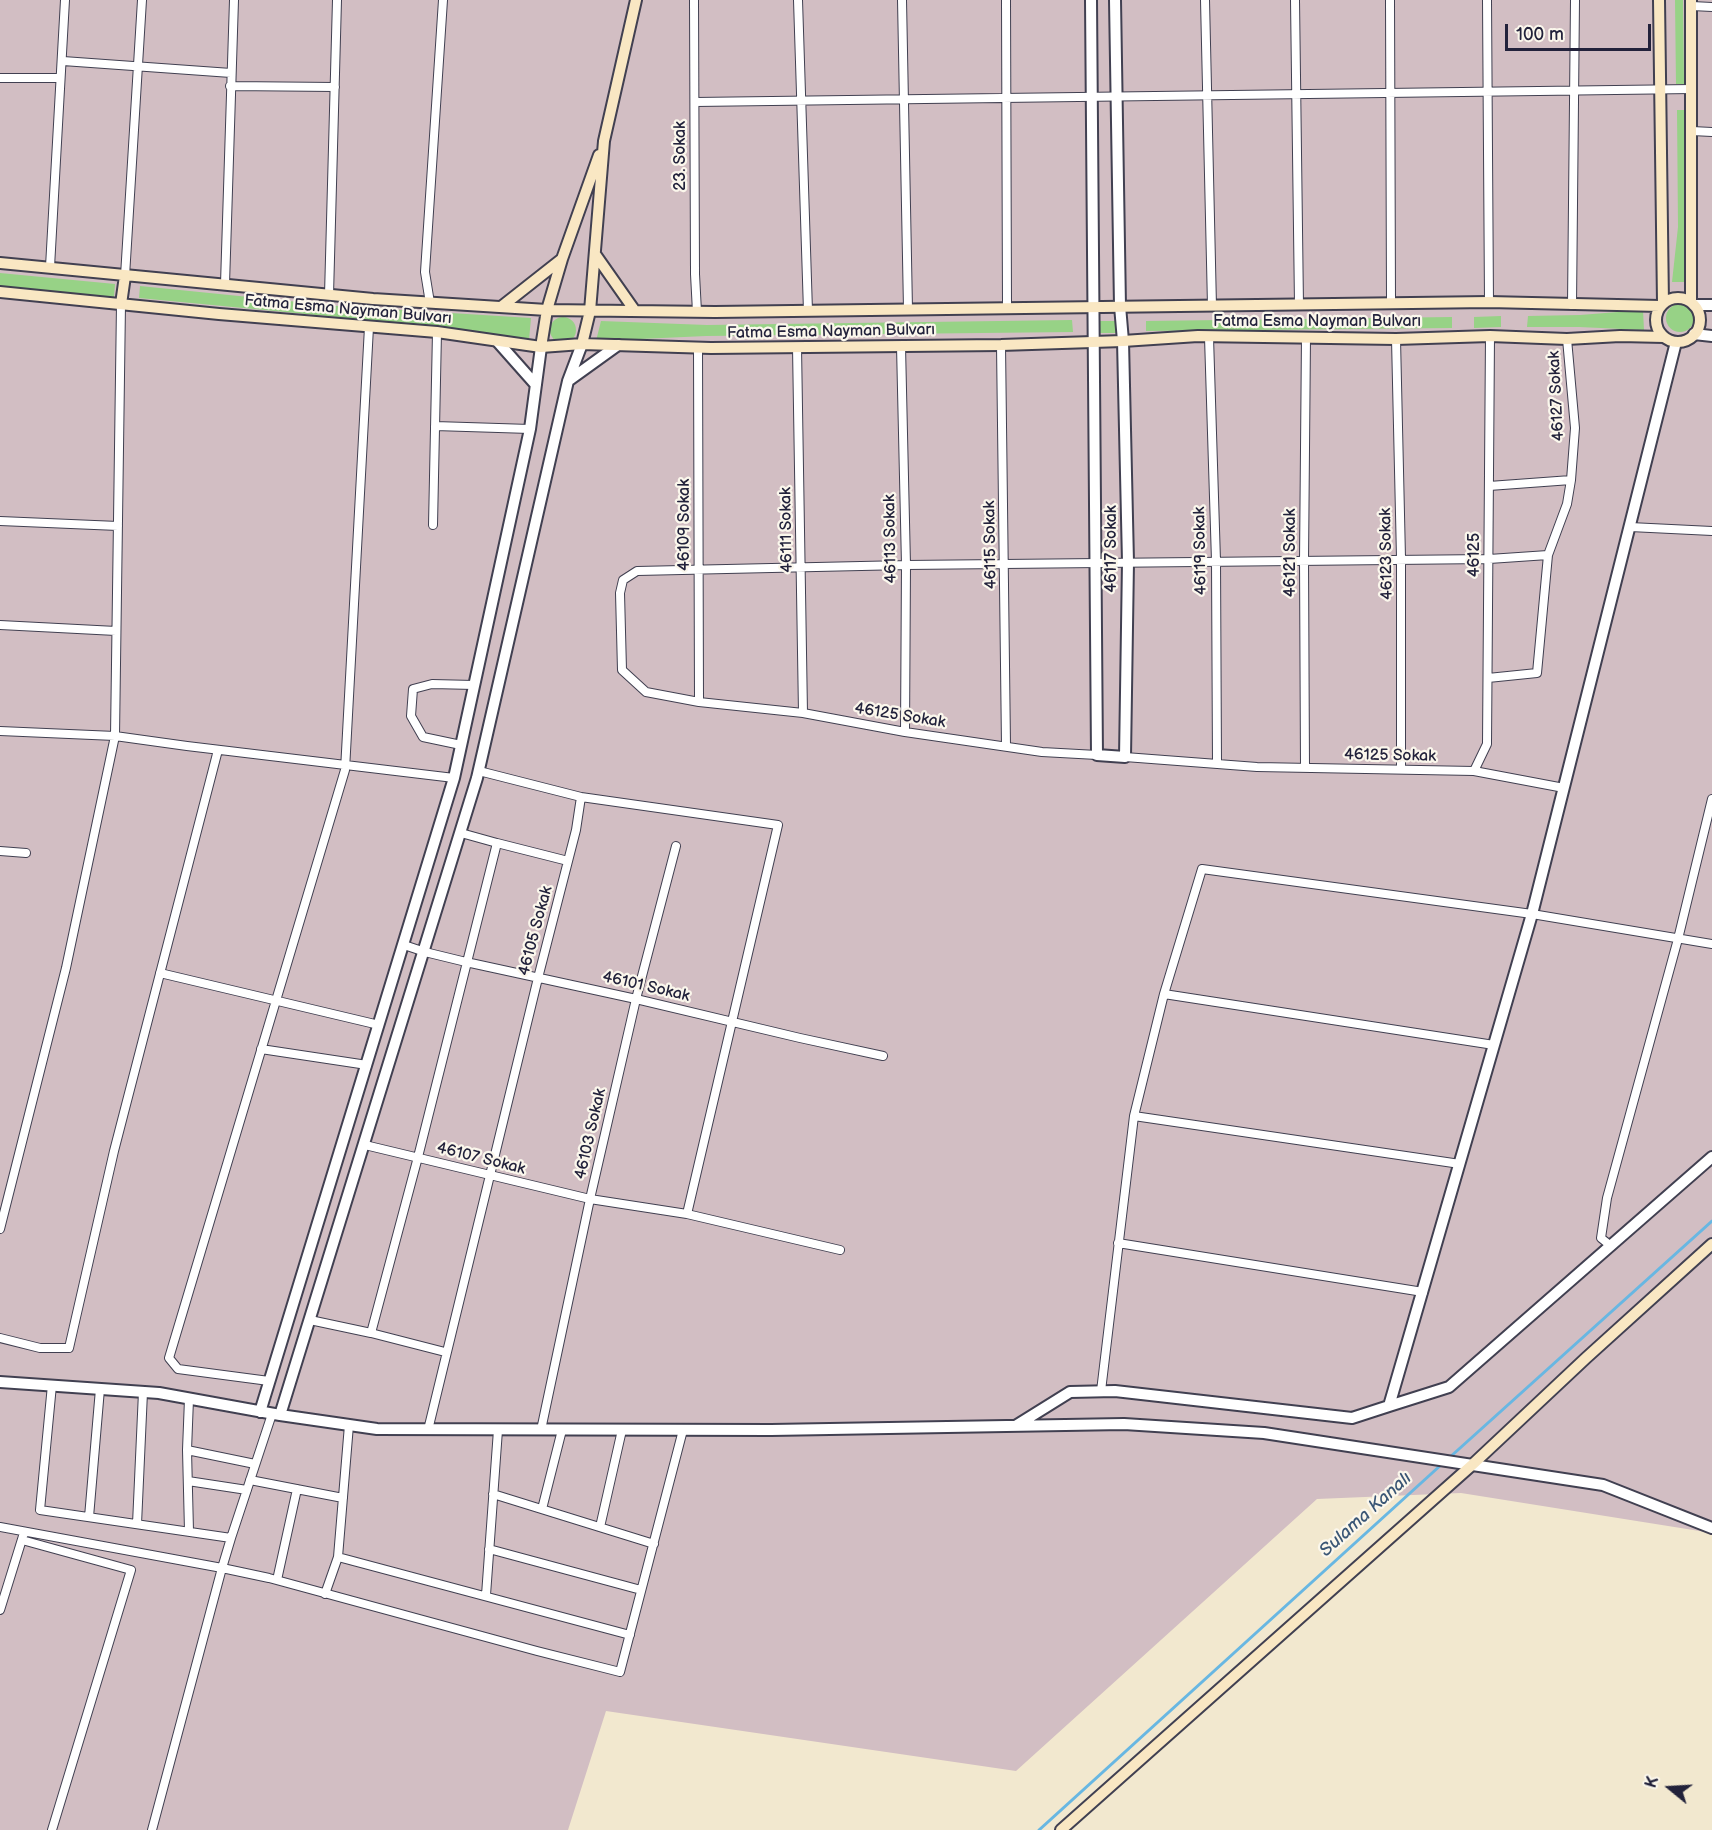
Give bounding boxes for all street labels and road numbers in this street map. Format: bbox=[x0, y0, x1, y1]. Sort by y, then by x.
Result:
street label: 23. Sokak bbox=[671, 121, 691, 191]
street label: Fatma Esma Nayman Bulvarı bbox=[243, 291, 453, 329]
street label: Fatma Esma Nayman Bulvarı bbox=[1213, 312, 1421, 332]
street label: Fatma Esma Nayman Bulvarı bbox=[727, 321, 935, 343]
street label: 46127 Sokak bbox=[1545, 350, 1569, 442]
street label: 46109 Sokak bbox=[675, 479, 695, 571]
street label: 46111 Sokak bbox=[777, 487, 797, 573]
street label: 46113 Sokak bbox=[881, 494, 901, 584]
street label: 46115 Sokak bbox=[981, 501, 1001, 589]
street label: 46117 Sokak bbox=[1102, 505, 1122, 593]
street label: 46119 Sokak bbox=[1191, 506, 1211, 596]
street label: 46123 Sokak bbox=[1377, 508, 1397, 600]
street label: 46121 Sokak bbox=[1281, 509, 1301, 597]
street label: 46125 bbox=[1465, 533, 1485, 577]
street label: 46125 Sokak bbox=[853, 699, 947, 733]
street label: 46125 Sokak bbox=[1344, 746, 1436, 766]
street label: 46105 Sokak bbox=[515, 884, 557, 978]
street label: 46101 Sokak bbox=[601, 968, 691, 1006]
street label: 46103 Sokak bbox=[571, 1087, 611, 1181]
street label: 46107 Sokak bbox=[435, 1139, 527, 1179]

